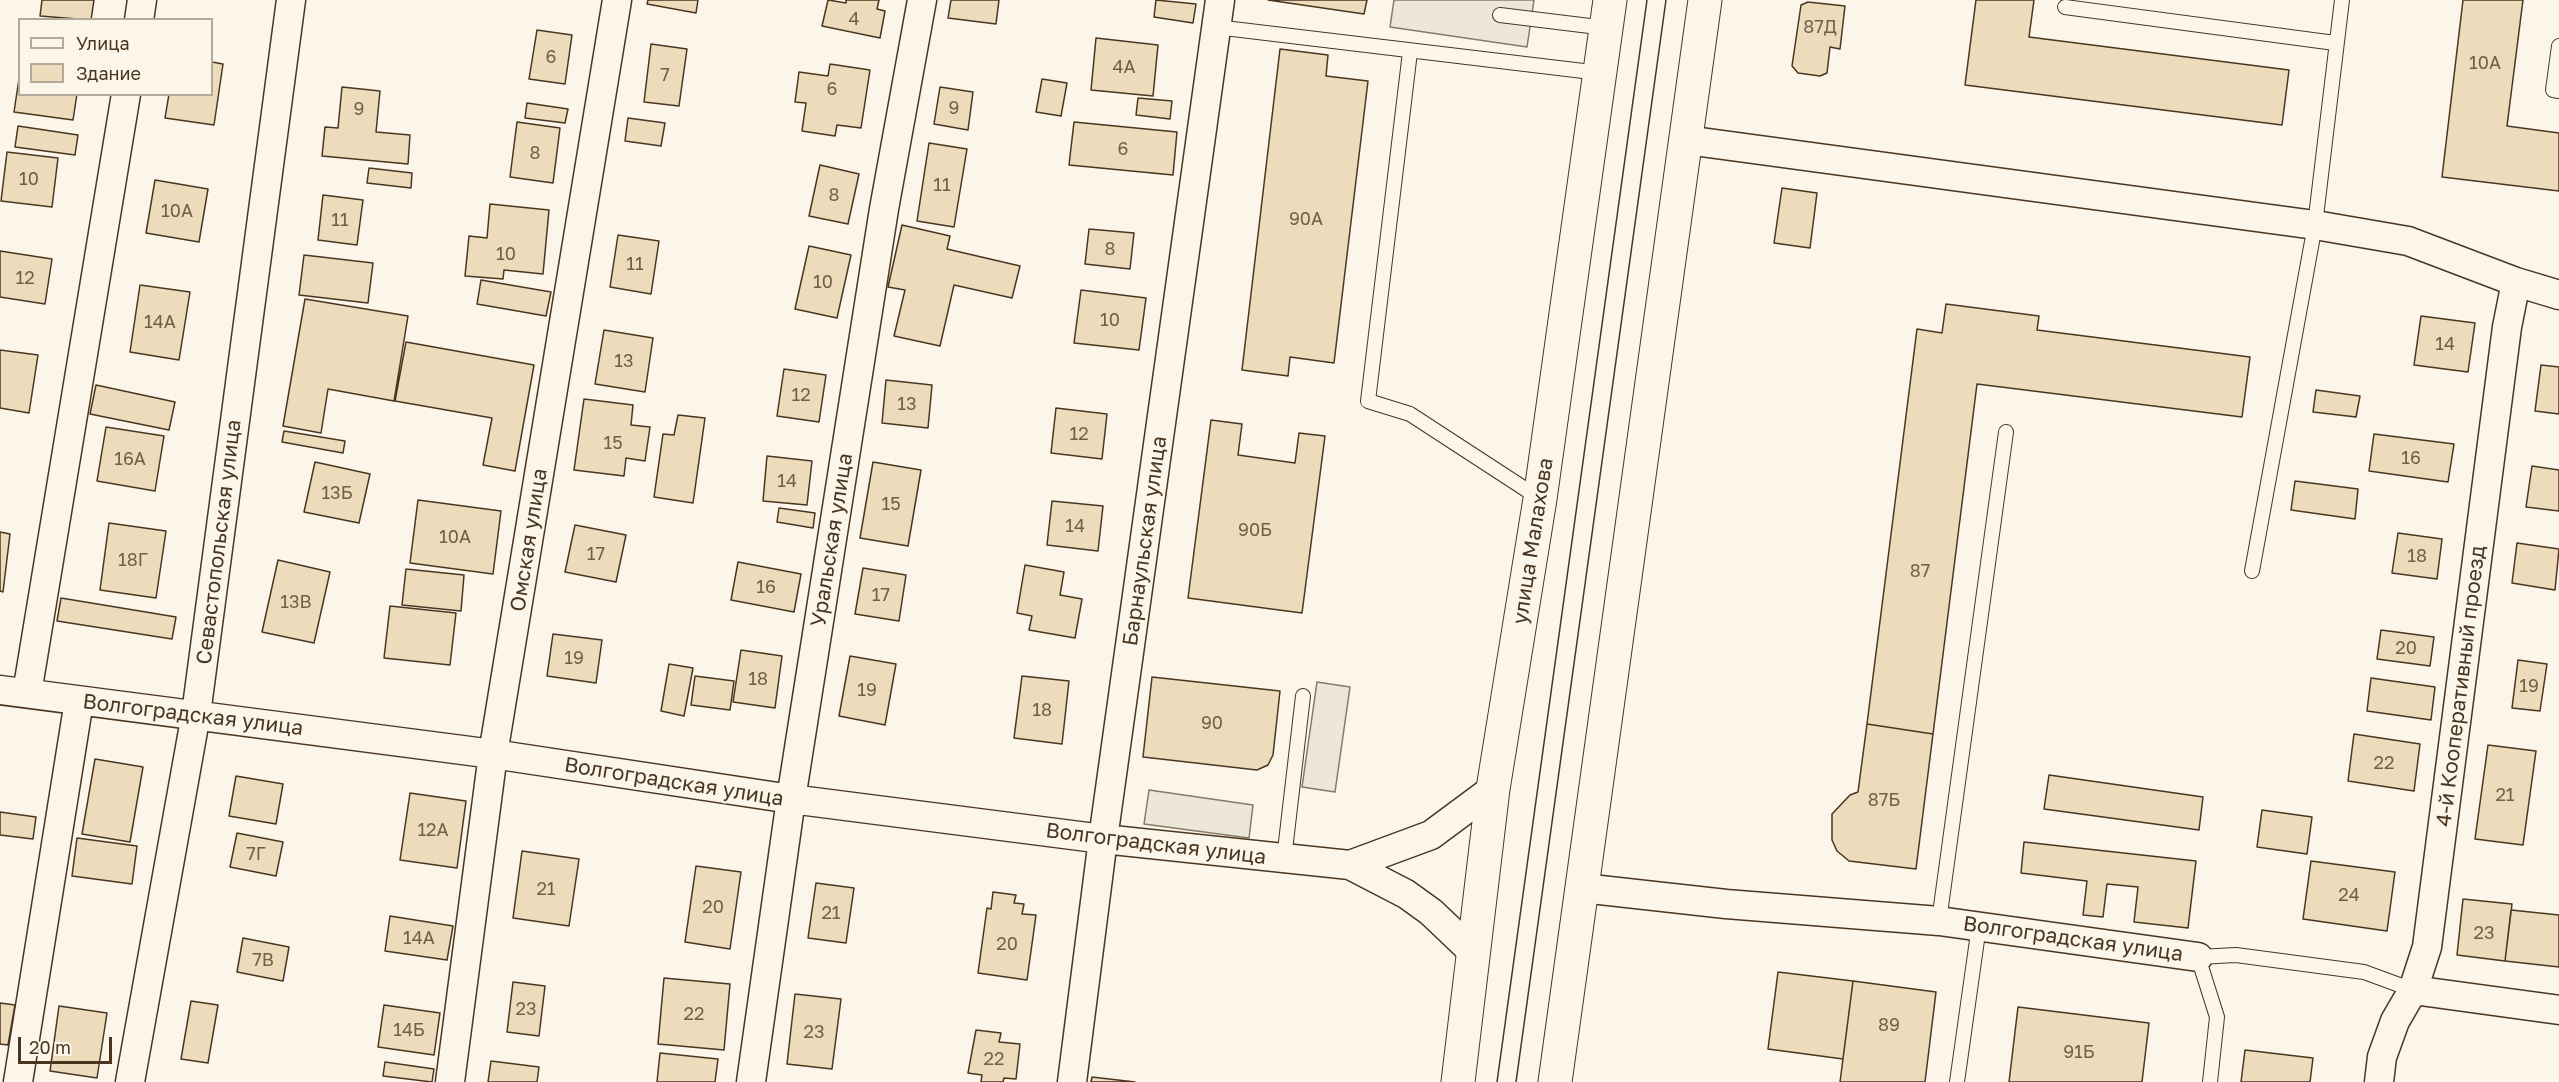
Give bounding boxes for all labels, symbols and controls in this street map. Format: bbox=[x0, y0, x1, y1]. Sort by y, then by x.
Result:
house number: 4 bbox=[849, 8, 859, 30]
house number: 87Д bbox=[1803, 16, 1837, 38]
legend bbox=[18, 18, 213, 96]
text: Улица bbox=[76, 32, 130, 54]
house number: 6 bbox=[546, 46, 556, 68]
house number: 10А bbox=[2469, 52, 2501, 74]
house number: 4А bbox=[1112, 56, 1136, 78]
text: Здание bbox=[76, 62, 141, 84]
house number: 7 bbox=[660, 64, 670, 86]
house number: 6 bbox=[827, 78, 837, 100]
house number: 9 bbox=[949, 97, 959, 119]
house number: 9 bbox=[354, 98, 364, 120]
house number: 6 bbox=[1118, 138, 1128, 160]
house number: 8 bbox=[530, 142, 540, 164]
house number: 10 bbox=[19, 168, 39, 190]
house number: 11 bbox=[933, 174, 951, 196]
house number: 8 bbox=[829, 184, 839, 206]
house number: 10А bbox=[161, 200, 193, 222]
house number: 90А bbox=[1289, 208, 1323, 230]
house number: 11 bbox=[331, 209, 349, 231]
house number: 8 bbox=[1105, 238, 1115, 260]
house number: 10 bbox=[496, 243, 516, 265]
house number: 11 bbox=[626, 253, 644, 275]
house number: 12 bbox=[15, 267, 35, 289]
house number: 10 bbox=[813, 271, 833, 293]
house number: 10 bbox=[1100, 309, 1120, 331]
house number: 14А bbox=[144, 311, 176, 333]
house number: 14 bbox=[2435, 333, 2455, 355]
house number: 13 bbox=[614, 350, 634, 372]
house number: 12 bbox=[791, 384, 811, 406]
house number: 13 bbox=[897, 393, 917, 415]
street label: Севастопольская улица bbox=[191, 418, 247, 666]
house number: 12 bbox=[1069, 423, 1089, 445]
house number: 15 bbox=[603, 432, 623, 454]
street label: Барнаульская улица bbox=[1118, 434, 1172, 648]
house number: 16 bbox=[2401, 447, 2421, 469]
house number: 16А bbox=[114, 448, 146, 470]
street label: Уральская улица bbox=[806, 451, 858, 629]
street label: улица Малахова bbox=[1507, 456, 1559, 626]
street label: Омская улица bbox=[505, 467, 553, 613]
house number: 14 bbox=[777, 470, 797, 492]
house number: 13Б bbox=[321, 482, 353, 504]
house number: 15 bbox=[881, 493, 901, 515]
house number: 14 bbox=[1065, 515, 1085, 537]
house number: 90Б bbox=[1238, 519, 1272, 541]
house number: 10А bbox=[439, 526, 471, 548]
house number: 17 bbox=[587, 543, 605, 565]
street label: 4-й Кооперативный проезд bbox=[2431, 544, 2491, 828]
house number: 18 bbox=[2407, 545, 2427, 567]
house number: 18Г bbox=[118, 549, 148, 571]
house number: 87 bbox=[1910, 560, 1930, 582]
house number: 16 bbox=[756, 576, 776, 598]
house number: 17 bbox=[872, 584, 890, 606]
house number: 13В bbox=[280, 591, 312, 613]
house number: 20 bbox=[2395, 637, 2417, 659]
house number: 19 bbox=[564, 647, 584, 669]
house number: 18 bbox=[748, 668, 768, 690]
house number: 19 bbox=[2519, 675, 2539, 697]
house number: 19 bbox=[857, 679, 877, 701]
street label: Волгоградская улица bbox=[81, 689, 305, 741]
house number: 18 bbox=[1032, 699, 1052, 721]
house number: 90 bbox=[1201, 712, 1223, 734]
street label: Волгоградская улица bbox=[562, 752, 786, 812]
house number: 22 bbox=[2374, 752, 2394, 774]
house number: 21 bbox=[2495, 784, 2515, 806]
house number: 87Б bbox=[1868, 789, 1900, 811]
street label: Волгоградская улица bbox=[1044, 818, 1268, 870]
house number: 12А bbox=[417, 819, 449, 841]
house number: 7Г bbox=[246, 843, 266, 865]
house number: 21 bbox=[536, 878, 556, 900]
house number: 24 bbox=[2338, 884, 2360, 906]
house number: 20 bbox=[702, 896, 724, 918]
house number: 21 bbox=[821, 902, 841, 924]
street label: Волгоградская улица bbox=[1961, 911, 2185, 967]
house number: 23 bbox=[2474, 922, 2494, 944]
house number: 14А bbox=[403, 927, 435, 949]
house number: 20 bbox=[996, 933, 1018, 955]
house number: 7В bbox=[252, 949, 274, 971]
house number: 23 bbox=[516, 998, 536, 1020]
house number: 22 bbox=[684, 1003, 704, 1025]
house number: 89 bbox=[1878, 1014, 1900, 1036]
house number: 14Б bbox=[393, 1019, 425, 1041]
house number: 23 bbox=[804, 1021, 824, 1043]
scale bar bbox=[21, 1025, 116, 1063]
text: 20 m bbox=[29, 1036, 71, 1058]
house number: 91Б bbox=[2063, 1041, 2095, 1063]
house number: 22 bbox=[984, 1048, 1004, 1070]

